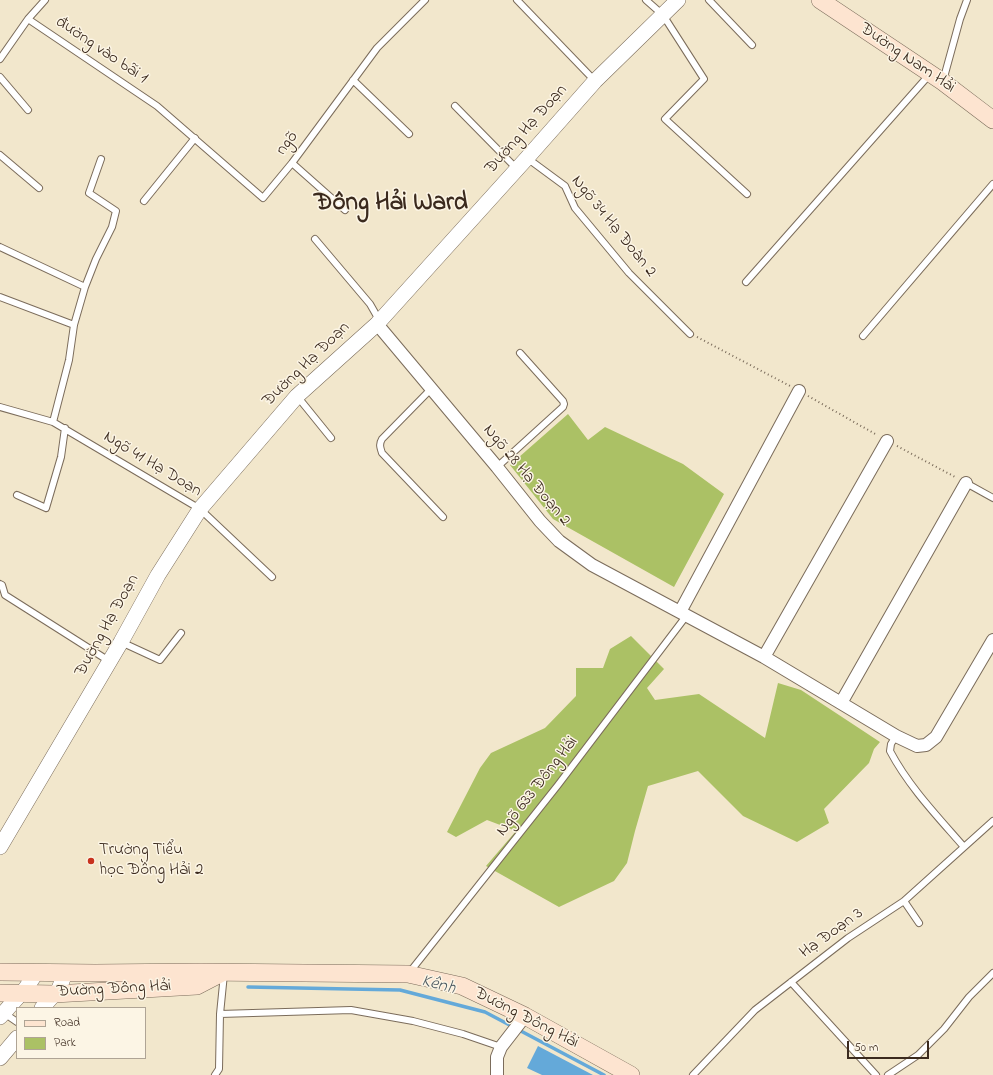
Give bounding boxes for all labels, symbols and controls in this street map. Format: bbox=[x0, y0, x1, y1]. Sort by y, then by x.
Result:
street label: đường vào bãi 1 bbox=[51, 13, 151, 89]
street label: Đường Nam Hải bbox=[855, 20, 959, 98]
street label: Đường Hạ Đoạn bbox=[481, 81, 573, 179]
street label: ngõ bbox=[272, 128, 304, 160]
street label: Ngõ 34 Hạ Đoàn 2 bbox=[566, 172, 660, 282]
district label: Đông Hải Ward bbox=[314, 190, 468, 220]
street label: Đường Hạ Đoạn bbox=[259, 318, 355, 412]
street label: Ngõ 28 Hạ Đoạn 2 bbox=[478, 421, 574, 531]
street label: Ngõ 41 Hạ Doạn bbox=[99, 428, 205, 502]
street label: Đường Hạ Đoạn bbox=[72, 571, 144, 681]
street label: Ngõ 633 Đông Hải bbox=[493, 733, 583, 841]
place label: Trường Tiểu học Đông Hải 2 bbox=[99, 841, 204, 881]
marker: Trường Tiểu học Đông Hải 2 bbox=[86, 856, 96, 866]
street label: Hạ Đoạn 3 bbox=[796, 904, 868, 964]
water label: Kênh bbox=[419, 971, 457, 1001]
street label: Đường Đông Hải bbox=[56, 977, 172, 1003]
street label: Đường Đông Hải bbox=[470, 984, 582, 1054]
legend bbox=[16, 1007, 146, 1059]
text: Road bbox=[54, 1014, 80, 1032]
scale bar bbox=[849, 1033, 931, 1059]
text: Park bbox=[54, 1034, 76, 1052]
text: 50 m bbox=[854, 1039, 878, 1057]

